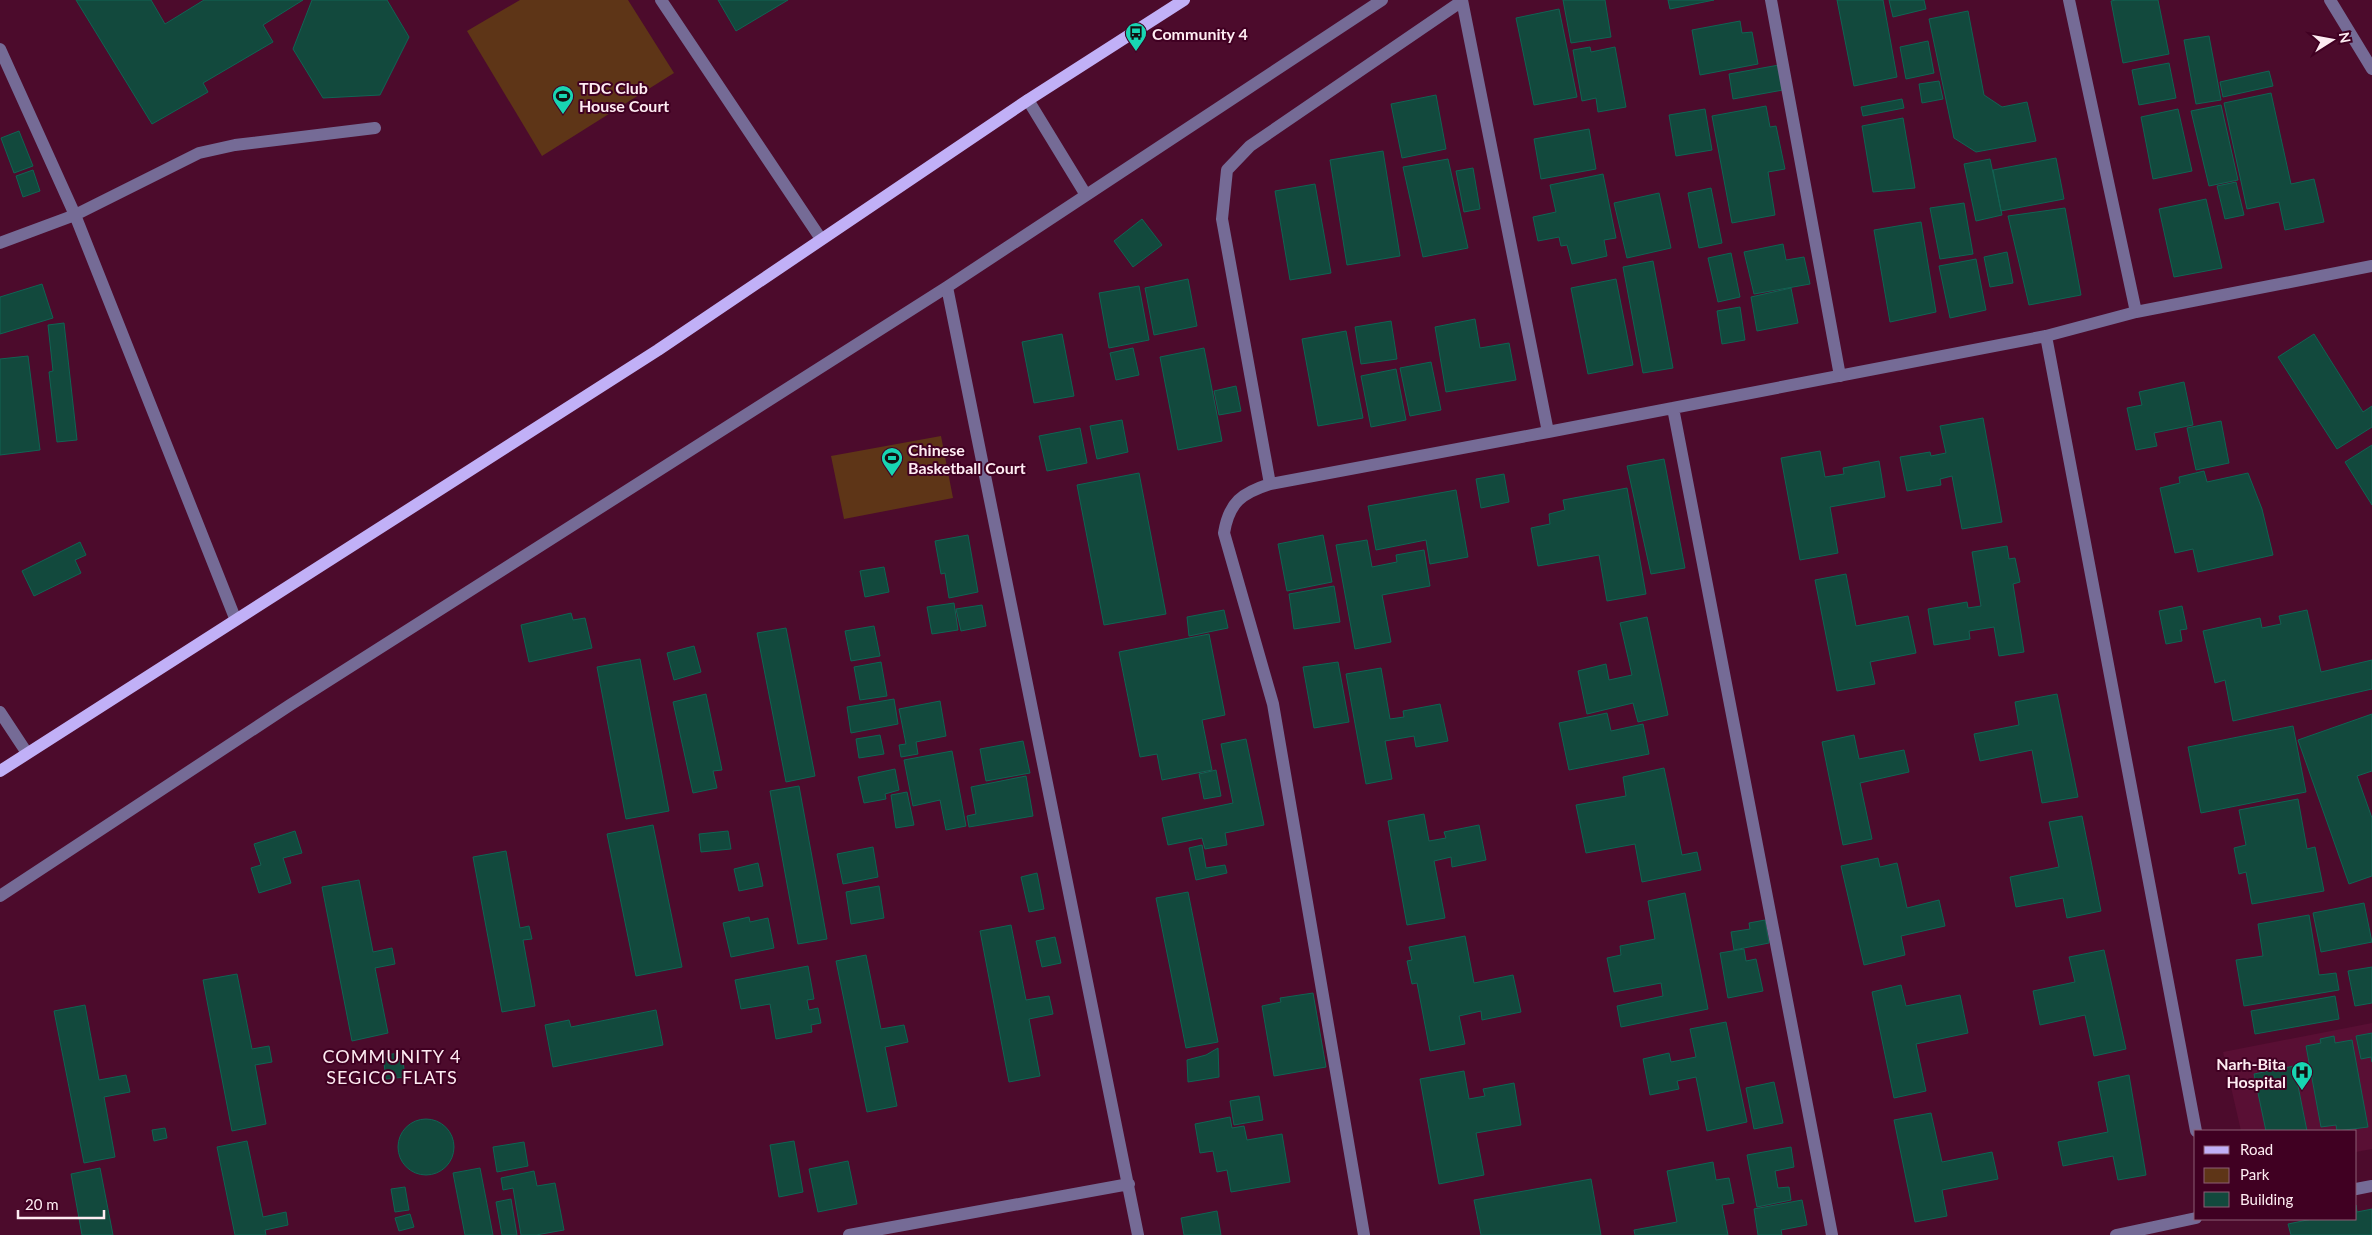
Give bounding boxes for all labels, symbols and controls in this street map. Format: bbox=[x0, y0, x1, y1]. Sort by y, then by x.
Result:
north arrow bbox=[2307, 15, 2357, 65]
bus stop icon: Community 4 bbox=[1124, 21, 1148, 52]
place label: Community 4 bbox=[1152, 24, 1248, 43]
text: N bbox=[2336, 31, 2355, 44]
place label: TDC Club House Court bbox=[579, 78, 669, 115]
sports icon: TDC Club House Court bbox=[551, 84, 575, 115]
place label: Chinese Basketball Court bbox=[908, 440, 1026, 477]
sports icon: Chinese Basketball Court bbox=[880, 446, 904, 477]
district label: COMMUNITY 4 SEGICO FLATS bbox=[323, 1045, 461, 1088]
place label: Narh-Bita Hospital bbox=[2216, 1054, 2286, 1091]
hospital icon: Narh-Bita Hospital bbox=[2290, 1060, 2314, 1091]
legend bbox=[2194, 1130, 2357, 1220]
text: Road bbox=[2240, 1140, 2273, 1158]
text: Park bbox=[2240, 1165, 2270, 1183]
scale bar bbox=[18, 1188, 104, 1220]
text: Building bbox=[2240, 1190, 2293, 1208]
text: 20 m bbox=[25, 1195, 59, 1213]

